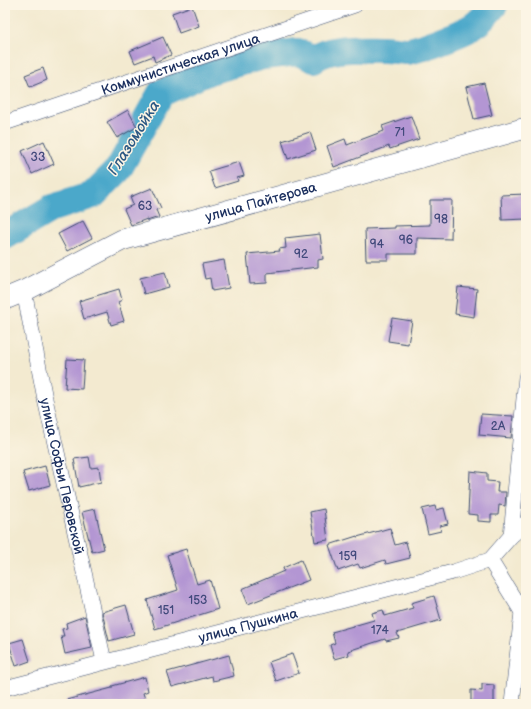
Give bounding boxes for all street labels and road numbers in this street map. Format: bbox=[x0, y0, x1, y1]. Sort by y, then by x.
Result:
street label: Коммунистическая улица bbox=[99, 29, 262, 98]
street label: улица Пайтерова bbox=[203, 178, 319, 225]
street label: улица Софьи Перовской bbox=[36, 396, 88, 556]
street label: улица Пушкина bbox=[197, 604, 300, 646]

